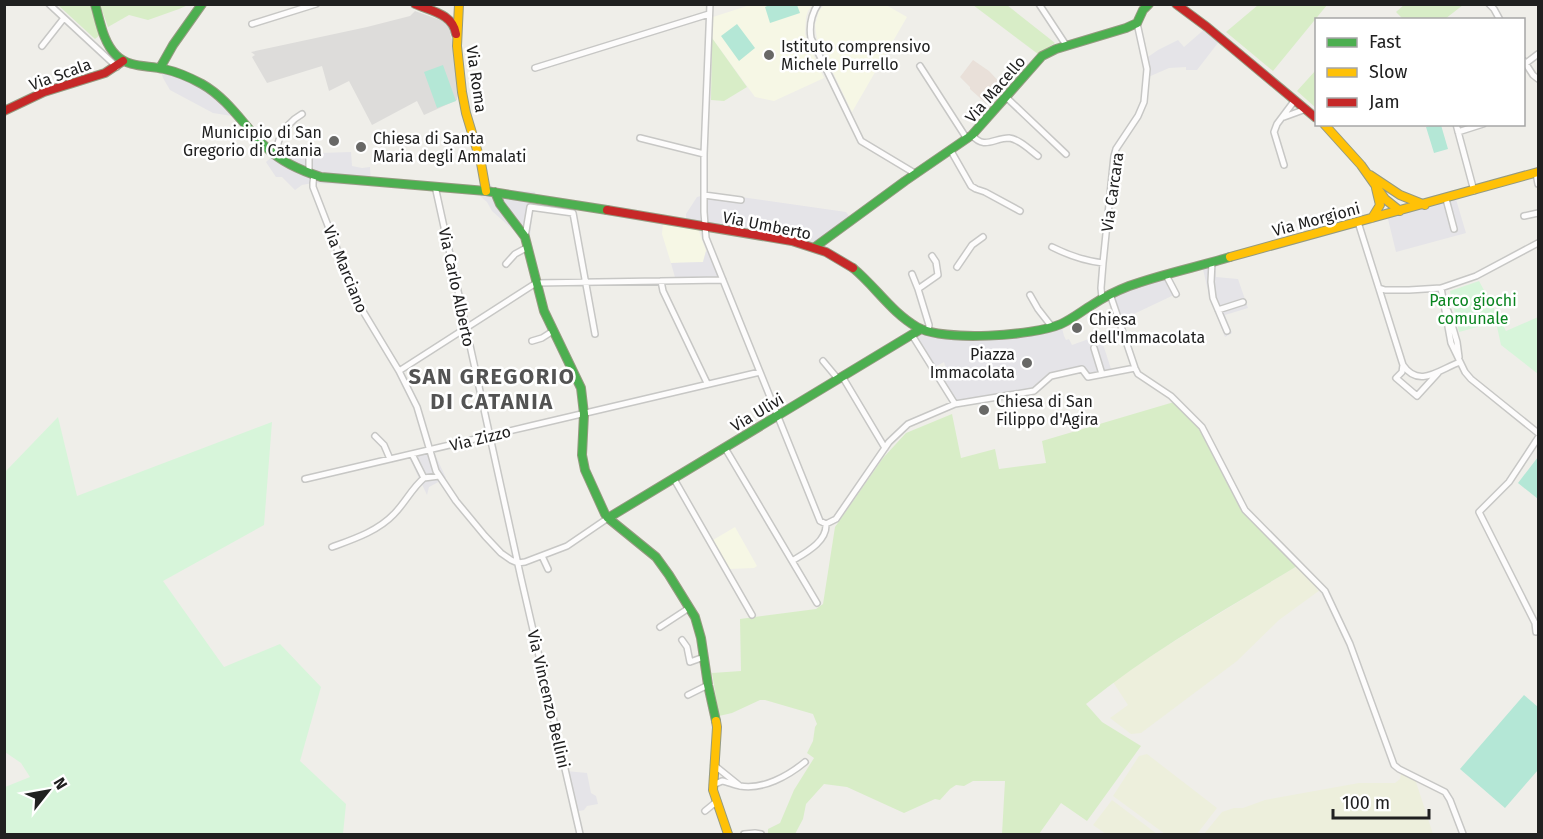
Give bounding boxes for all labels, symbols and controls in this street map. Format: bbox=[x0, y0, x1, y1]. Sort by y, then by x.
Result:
legend bbox=[1315, 18, 1525, 126]
text: Fast bbox=[1369, 31, 1402, 53]
place label: Istituto comprensivo Michele Purrello bbox=[781, 37, 931, 74]
street label: Via Roma bbox=[462, 44, 491, 114]
marker: Istituto comprensivo Michele Purrello bbox=[762, 48, 776, 62]
street label: Via Macello bbox=[961, 52, 1030, 127]
street label: Via Scala bbox=[27, 55, 94, 94]
text: Slow bbox=[1369, 61, 1408, 83]
text: Jam bbox=[1369, 91, 1400, 113]
place label: Municipio di San Gregorio di Catania bbox=[183, 123, 322, 160]
place label: Chiesa di Santa Maria degli Ammalati bbox=[373, 129, 527, 166]
marker: Municipio di San Gregorio di Catania bbox=[327, 134, 341, 148]
marker: Chiesa di Santa Maria degli Ammalati bbox=[354, 140, 368, 154]
street label: Via Carcara bbox=[1098, 151, 1127, 233]
street label: Via Morgioni bbox=[1270, 199, 1362, 240]
street label: Via Umberto bbox=[721, 208, 813, 243]
street label: Via Marciano bbox=[319, 223, 372, 316]
street label: Via Carlo Alberto bbox=[435, 226, 478, 348]
park label: Parco giochi comunale bbox=[1429, 291, 1517, 328]
place label: Chiesa dell'Immacolata bbox=[1089, 310, 1205, 347]
marker: Chiesa dell'Immacolata bbox=[1070, 321, 1084, 335]
place label: Piazza Immacolata bbox=[930, 345, 1015, 382]
marker: Piazza Immacolata bbox=[1020, 356, 1034, 370]
district label: SAN GREGORIO DI CATANIA bbox=[409, 363, 575, 415]
street label: Via Ulivi bbox=[727, 389, 787, 436]
place label: Chiesa di San Filippo d'Agira bbox=[996, 392, 1099, 429]
marker: Chiesa di San Filippo d'Agira bbox=[977, 403, 991, 417]
street label: Via Zizzo bbox=[448, 422, 513, 455]
street label: Via Vincenzo Bellini bbox=[523, 628, 574, 770]
north arrow bbox=[18, 761, 78, 821]
text: N bbox=[50, 774, 71, 793]
scale bar bbox=[1333, 782, 1429, 820]
text: 100 m bbox=[1342, 792, 1390, 814]

